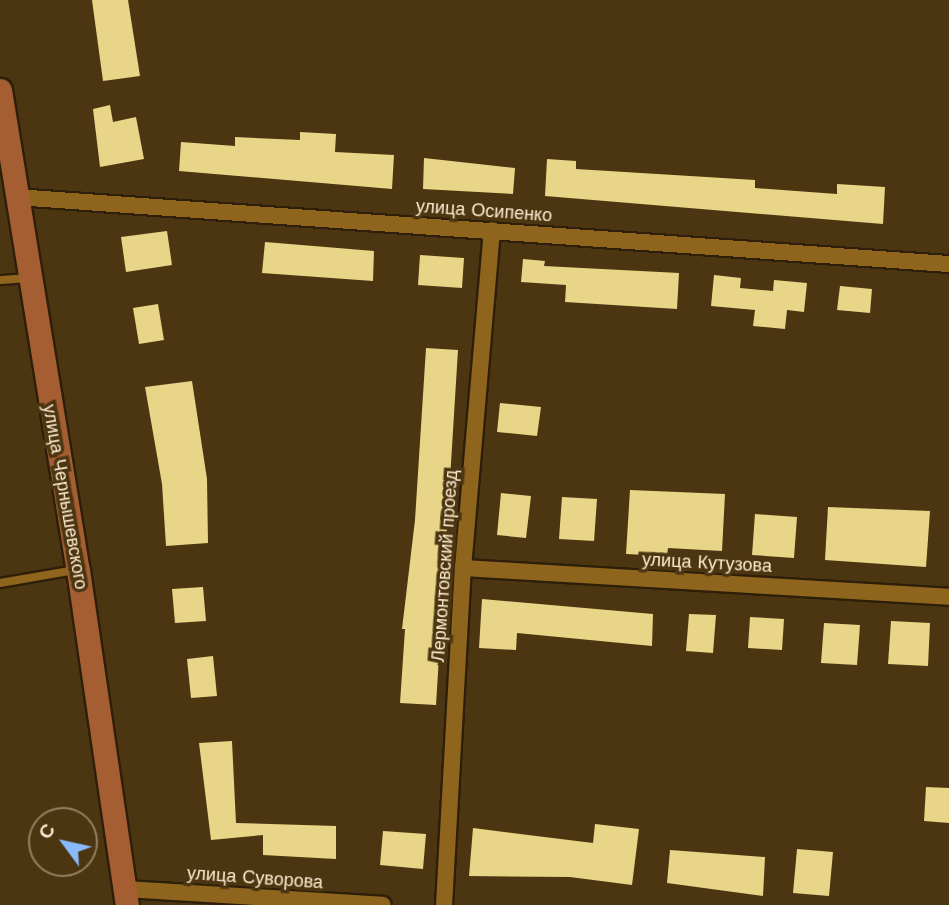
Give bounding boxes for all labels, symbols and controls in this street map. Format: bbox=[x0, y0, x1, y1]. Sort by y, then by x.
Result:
street label: улица Осипенко bbox=[415, 195, 553, 227]
street label: улица Чернышевского bbox=[38, 403, 92, 591]
street label: Лермонтовский проезд bbox=[428, 469, 462, 663]
street label: улица Кутузова bbox=[642, 549, 772, 577]
north arrow bbox=[28, 807, 98, 877]
text: С bbox=[33, 819, 60, 843]
street label: улица Суворова bbox=[186, 862, 324, 894]

